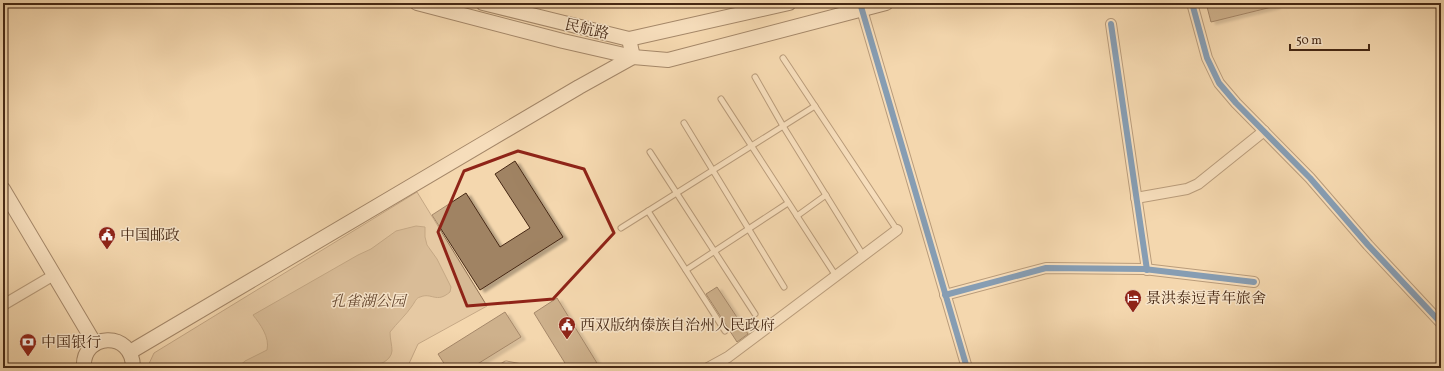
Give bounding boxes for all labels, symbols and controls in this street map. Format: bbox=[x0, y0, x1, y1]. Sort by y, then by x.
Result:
street label: 民航路 bbox=[562, 15, 611, 46]
scale bar bbox=[1290, 26, 1369, 52]
text: 50 m bbox=[1296, 33, 1322, 49]
public building icon: 中国邮政 bbox=[97, 225, 117, 250]
place label: 中国邮政 bbox=[120, 226, 180, 247]
hotel icon: 景洪泰逗青年旅舍 bbox=[1123, 288, 1143, 313]
place label: 景洪泰逗青年旅舍 bbox=[1146, 289, 1266, 310]
park label: 孔雀湖公园 bbox=[330, 292, 407, 313]
public building icon: 西双版纳傣族自治州人民政府 bbox=[557, 315, 577, 340]
place label: 西双版纳傣族自治州人民政府 bbox=[580, 316, 775, 337]
bank icon: 中国银行 bbox=[18, 332, 38, 357]
place label: 中国银行 bbox=[41, 333, 101, 354]

